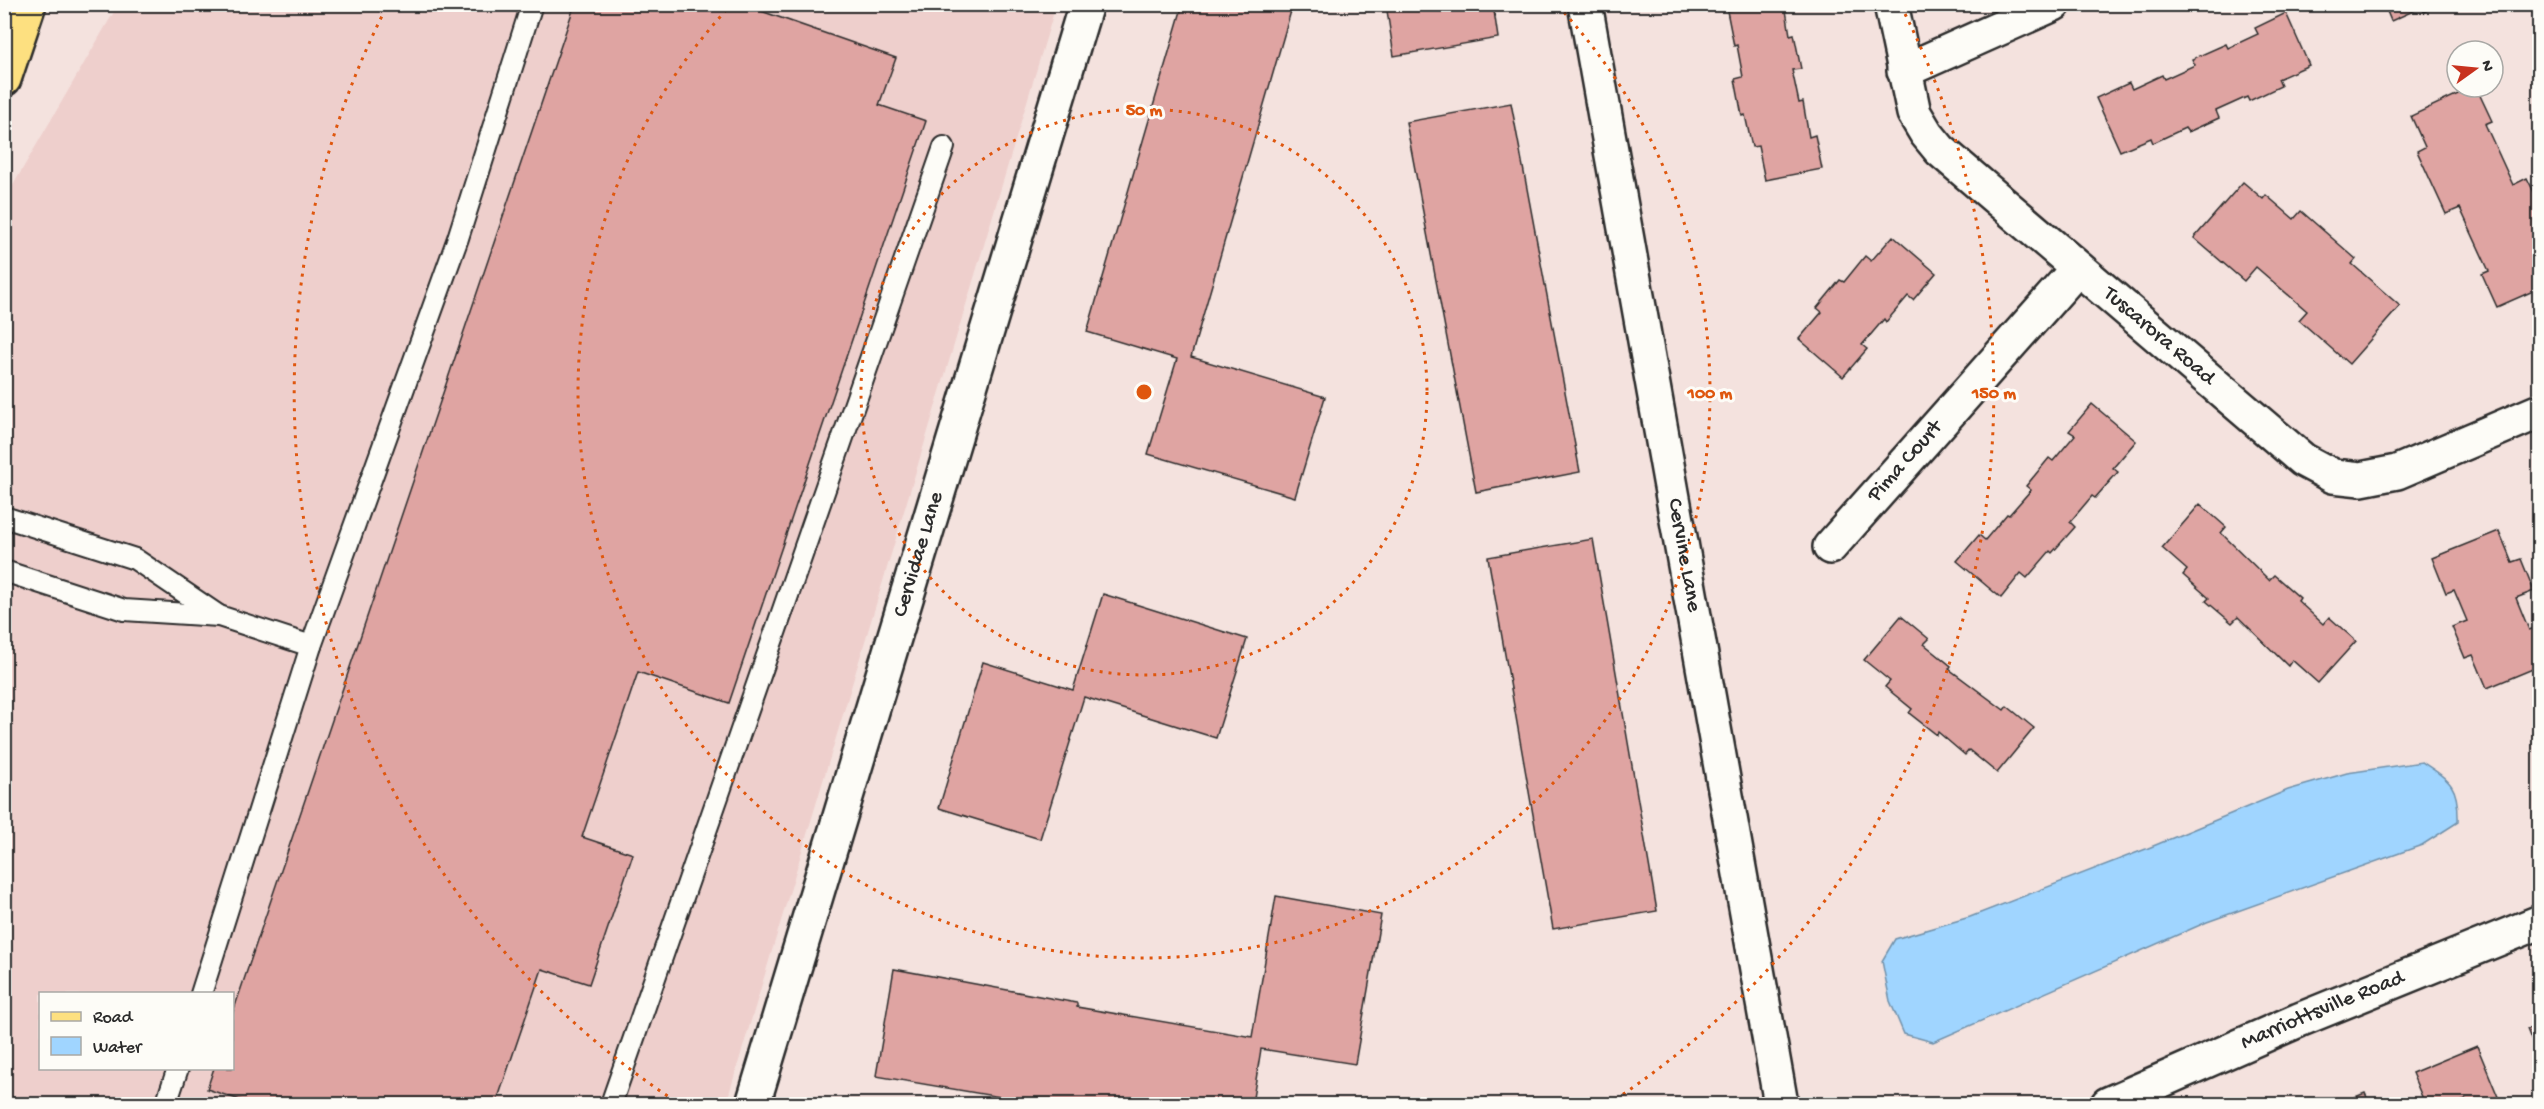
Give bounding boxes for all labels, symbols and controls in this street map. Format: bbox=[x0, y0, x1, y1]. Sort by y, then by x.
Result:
north arrow bbox=[2445, 39, 2505, 99]
text: N bbox=[2476, 59, 2497, 74]
text: 50 m bbox=[1126, 101, 1163, 122]
street label: Tuscarora Road bbox=[2096, 280, 2221, 393]
centre of rings bbox=[1134, 382, 1154, 402]
text: 100 m bbox=[1687, 384, 1733, 405]
text: 150 m bbox=[1971, 384, 2016, 405]
street label: Pima Court bbox=[1862, 414, 1950, 509]
street label: Cervidae Lane bbox=[888, 488, 951, 620]
street label: Cervine Lane bbox=[1660, 497, 1706, 615]
street label: Marriottsville Road bbox=[2237, 965, 2410, 1057]
legend bbox=[39, 992, 234, 1070]
text: Road bbox=[93, 1008, 134, 1029]
text: Water bbox=[93, 1038, 143, 1059]

